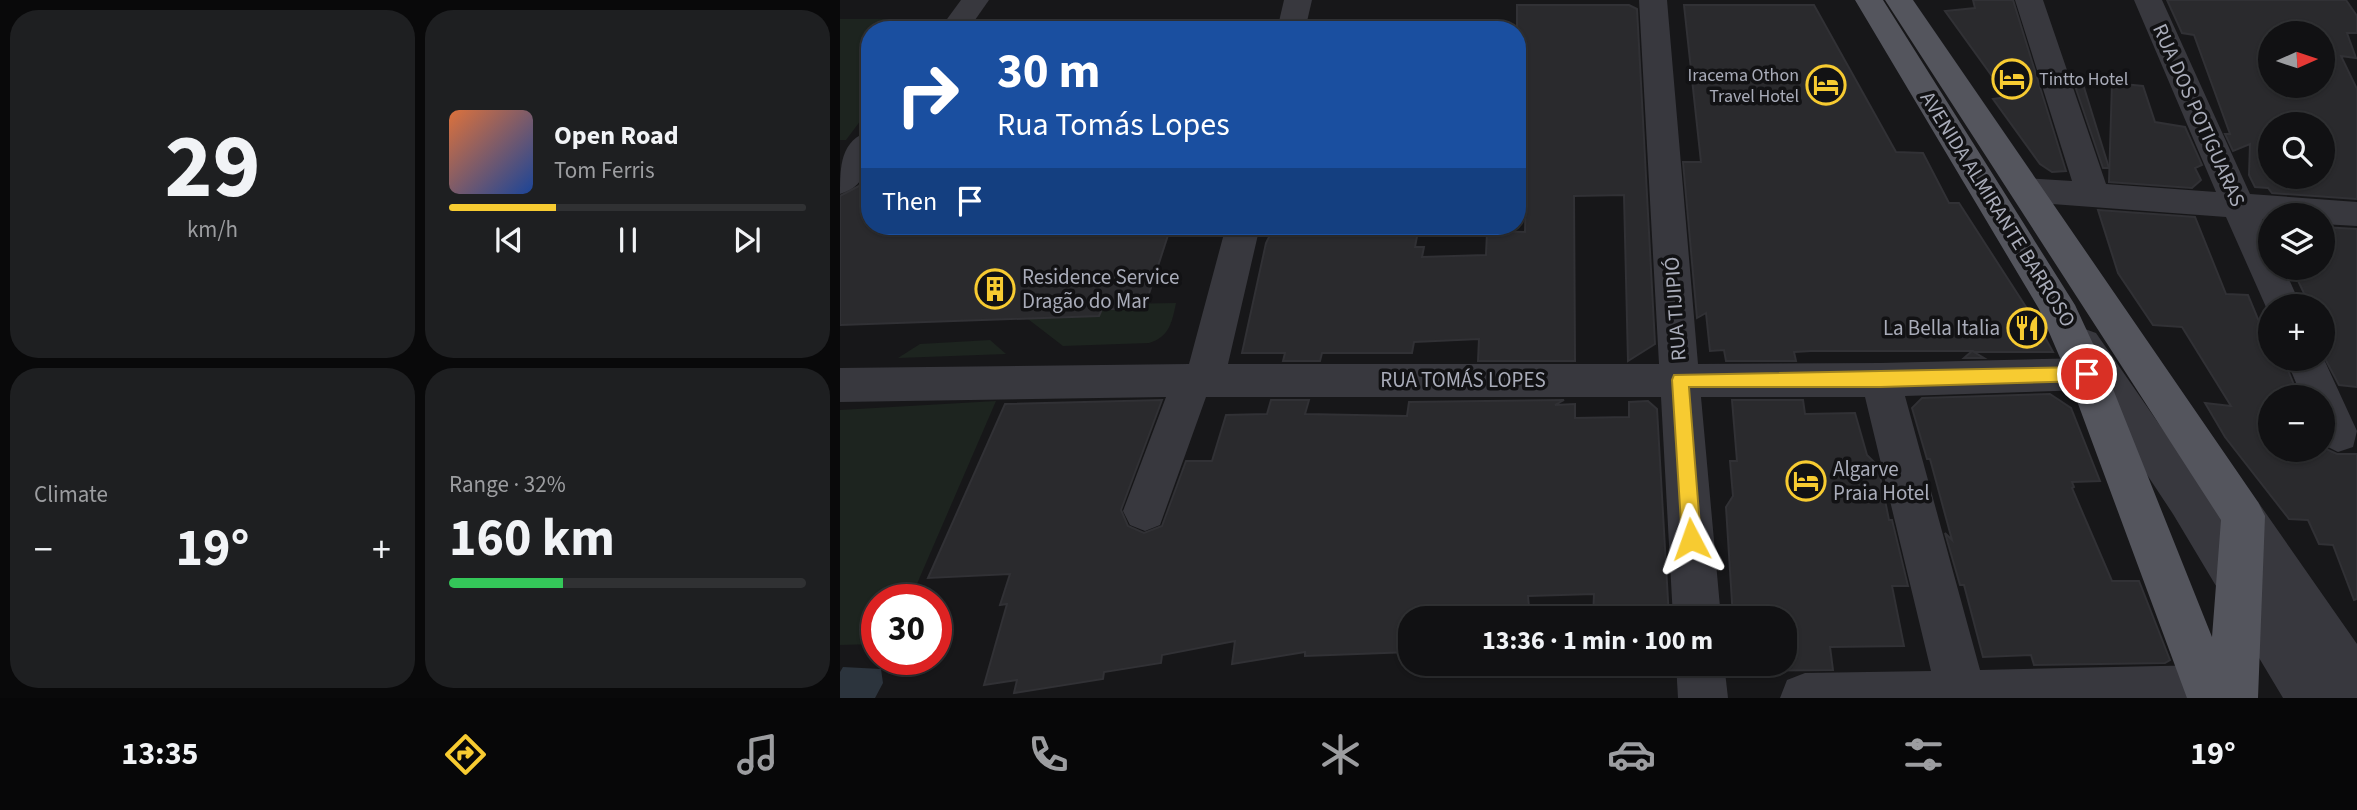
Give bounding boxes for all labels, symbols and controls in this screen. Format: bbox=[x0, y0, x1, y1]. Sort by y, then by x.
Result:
street label: RUA DOS POTIGUARAS bbox=[2145, 19, 2253, 211]
north arrow bbox=[2258, 21, 2334, 98]
map controls bbox=[2258, 21, 2335, 462]
text: 30 m bbox=[997, 37, 1101, 107]
icon: right bbox=[882, 49, 973, 140]
hotel icon: Tintto Hotel bbox=[1991, 58, 2033, 100]
place label: Iracema Othon Travel Hotel bbox=[1688, 63, 1799, 109]
hotel icon: Iracema Othon Travel Hotel bbox=[1805, 64, 1847, 106]
place label: Tintto Hotel bbox=[2039, 67, 2128, 92]
street label: AVENIDA ALMIRANTE BARROSO bbox=[1913, 85, 2083, 333]
text: Rua Tomás Lopes bbox=[997, 102, 1230, 148]
text: 29 bbox=[164, 103, 261, 232]
button: search bbox=[2258, 112, 2335, 189]
text: Open Road bbox=[554, 117, 679, 154]
text: Tom Ferris bbox=[554, 154, 655, 187]
icon: arrive bbox=[951, 182, 989, 220]
text: Then bbox=[882, 183, 937, 220]
button: layers bbox=[2258, 203, 2335, 280]
text: km/h bbox=[187, 213, 238, 246]
icon: previous bbox=[490, 221, 528, 259]
icon: pause bbox=[609, 221, 647, 259]
icon: next bbox=[728, 221, 766, 259]
street label: RUA TIJIPIÓ bbox=[1656, 256, 1694, 362]
place label: Residence Service Dragão do Mar bbox=[1022, 262, 1179, 316]
building icon: Residence Service Dragão do Mar bbox=[974, 268, 1016, 310]
button: + bbox=[2258, 294, 2335, 371]
restaurant icon: La Bella Italia bbox=[2006, 307, 2048, 349]
place label: La Bella Italia bbox=[1883, 313, 2000, 343]
pin bbox=[2057, 344, 2117, 404]
icon: arrive bbox=[2068, 355, 2106, 393]
street label: RUA TOMÁS LOPES bbox=[1380, 365, 1546, 395]
button: − bbox=[2258, 385, 2335, 462]
place label: Algarve Praia Hotel bbox=[1833, 454, 1930, 508]
hotel icon: Algarve Praia Hotel bbox=[1785, 460, 1827, 502]
text: Range · 32% bbox=[449, 468, 566, 501]
text: Climate bbox=[34, 478, 108, 511]
text: 160 km bbox=[449, 502, 615, 576]
position arrow bbox=[1654, 502, 1728, 576]
text: 19° bbox=[176, 512, 249, 586]
text: − bbox=[34, 523, 53, 577]
text: + bbox=[372, 523, 391, 577]
speed limit sign: 30 bbox=[861, 584, 952, 675]
text: 13:36 · 1 min · 100 m bbox=[1482, 622, 1713, 659]
icon: directions bbox=[441, 730, 490, 779]
icon: music bbox=[733, 730, 782, 779]
icon: phone bbox=[1024, 730, 1073, 779]
icon: climate bbox=[1316, 730, 1365, 779]
icon: car bbox=[1607, 730, 1656, 779]
icon: filters bbox=[1899, 730, 1948, 779]
text: 13:35 bbox=[121, 731, 198, 777]
text: 19° bbox=[2190, 731, 2236, 777]

